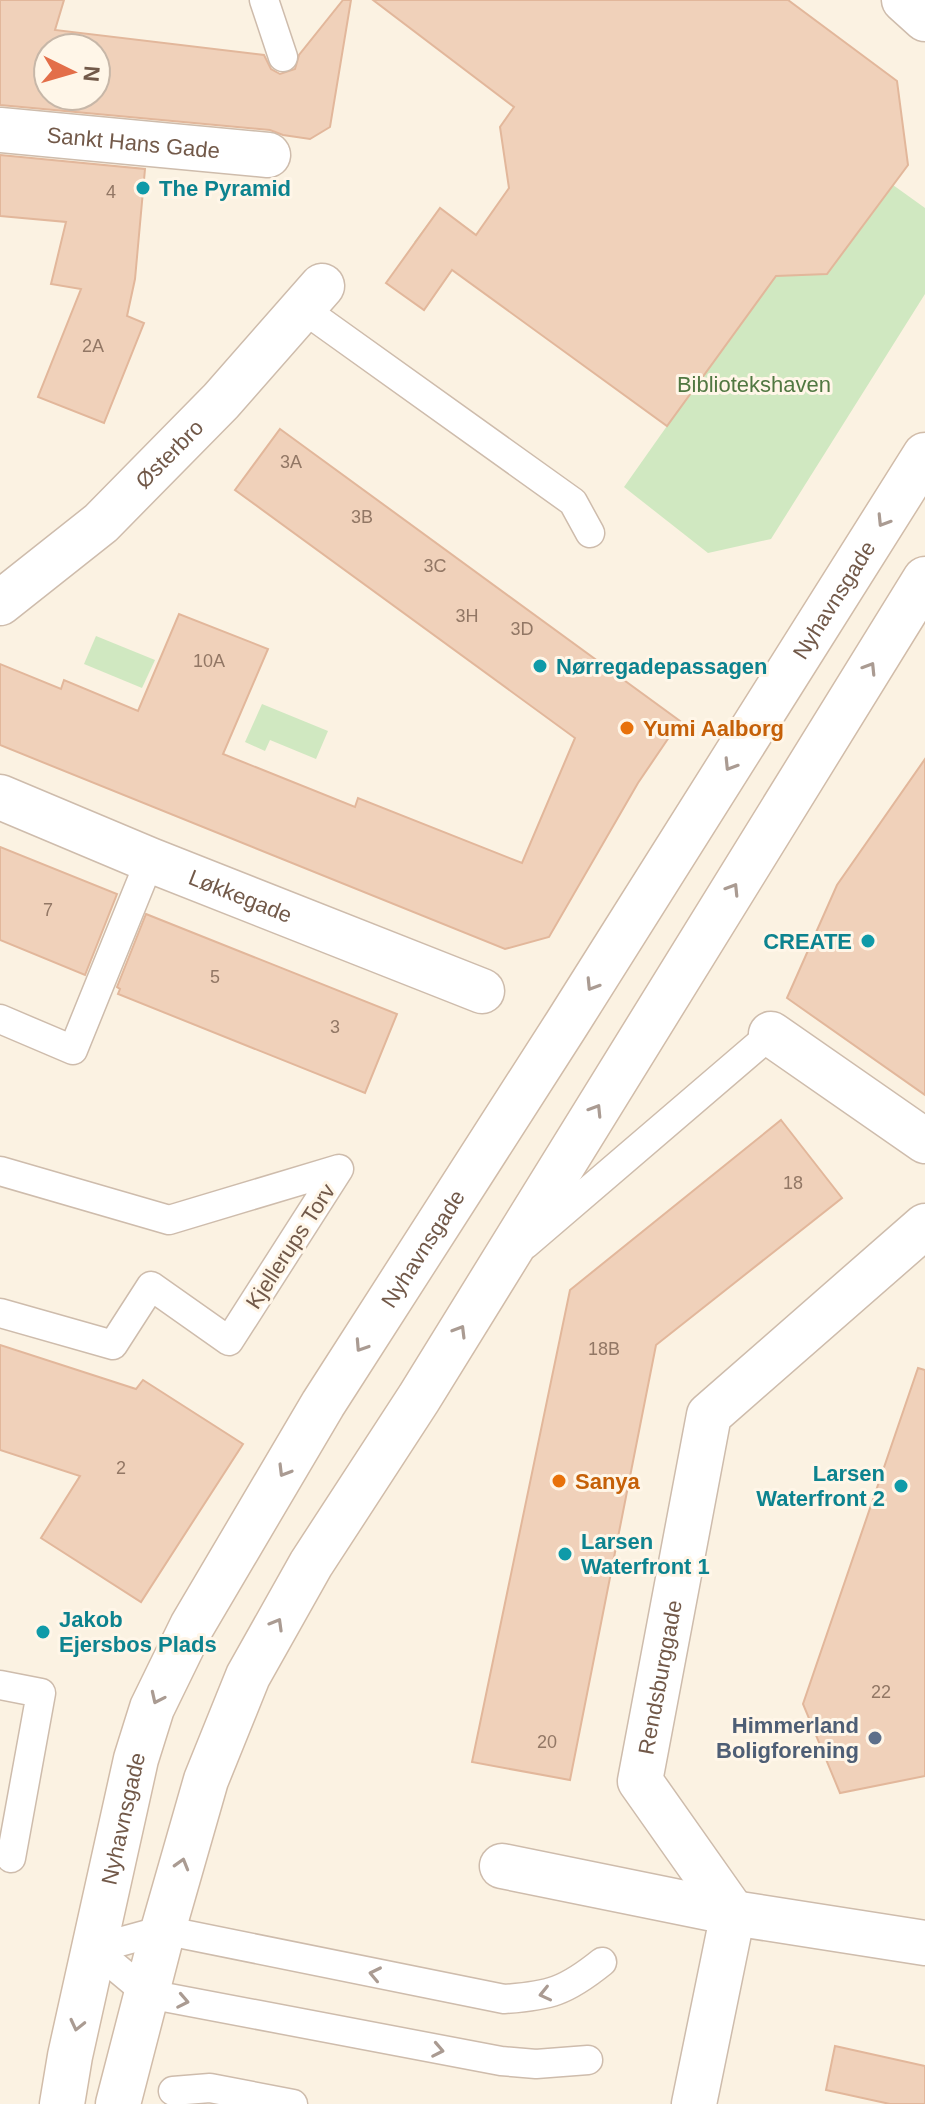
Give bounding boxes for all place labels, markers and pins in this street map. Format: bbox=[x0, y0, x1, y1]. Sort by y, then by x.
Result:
place label: The Pyramid bbox=[159, 176, 291, 201]
marker: The Pyramid bbox=[134, 179, 152, 197]
place label: Nørregadepassagen bbox=[556, 654, 768, 679]
marker: Nørregadepassagen bbox=[531, 657, 549, 675]
place label: Yumi Aalborg bbox=[643, 716, 784, 741]
marker: Yumi Aalborg bbox=[618, 719, 636, 737]
place label: CREATE bbox=[763, 929, 852, 954]
marker: CREATE bbox=[859, 932, 877, 950]
place label: Larsen Waterfront 2 bbox=[756, 1461, 885, 1511]
place label: Sanya bbox=[575, 1469, 641, 1494]
marker: Sanya bbox=[550, 1472, 568, 1490]
marker: Larsen Waterfront 2 bbox=[892, 1477, 910, 1495]
place label: Larsen Waterfront 1 bbox=[581, 1529, 710, 1579]
marker: Larsen Waterfront 1 bbox=[556, 1545, 574, 1563]
place label: Jakob Ejersbos Plads bbox=[59, 1607, 217, 1657]
marker: Jakob Ejersbos Plads bbox=[34, 1623, 52, 1641]
place label: Himmerland Boligforening bbox=[716, 1713, 859, 1763]
marker: Himmerland Boligforening bbox=[866, 1729, 884, 1747]

